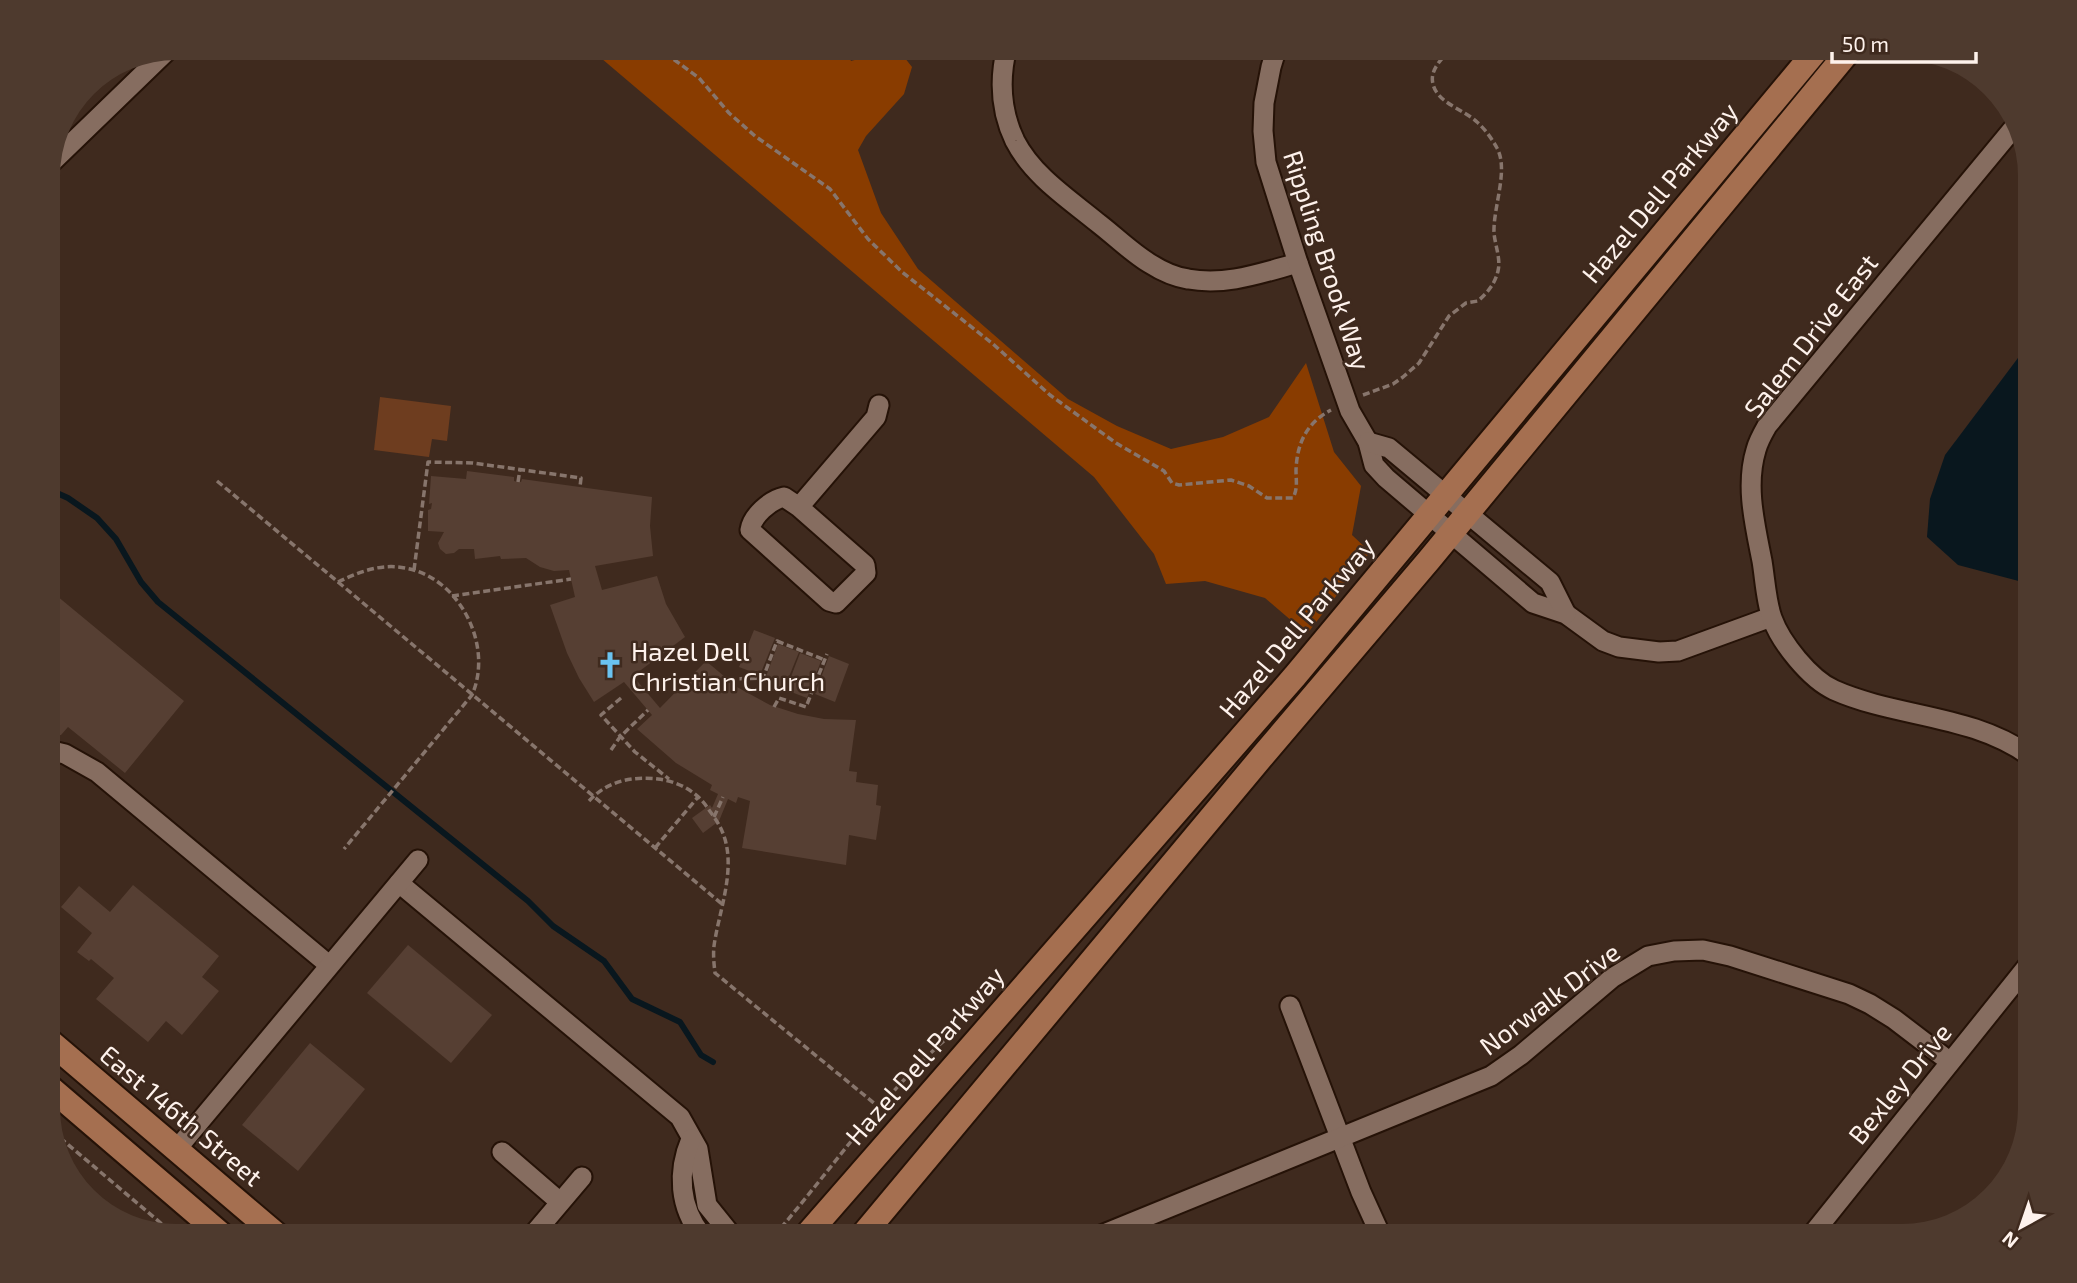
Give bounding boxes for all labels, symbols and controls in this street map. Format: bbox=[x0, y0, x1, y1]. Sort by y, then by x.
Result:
scale bar bbox=[1832, 21, 1976, 65]
text: 50 m bbox=[1842, 31, 1889, 56]
street label: Hazel Dell Parkway bbox=[1574, 95, 1744, 289]
street label: Rippling Brook Way bbox=[1278, 146, 1378, 374]
street label: Salem Drive East bbox=[1737, 247, 1883, 423]
street label: Hazel Dell Parkway bbox=[1211, 530, 1381, 724]
place label: Hazel Dell Christian Church bbox=[631, 635, 825, 696]
church icon: Hazel Dell Christian Church bbox=[595, 650, 625, 680]
street label: Norwalk Drive bbox=[1473, 935, 1625, 1061]
street label: Hazel Dell Parkway bbox=[838, 959, 1010, 1150]
street label: Bexley Drive bbox=[1841, 1016, 1957, 1150]
street label: East 146th Street bbox=[95, 1038, 269, 1192]
north arrow bbox=[1986, 1192, 2056, 1262]
text: N bbox=[1997, 1227, 2022, 1254]

